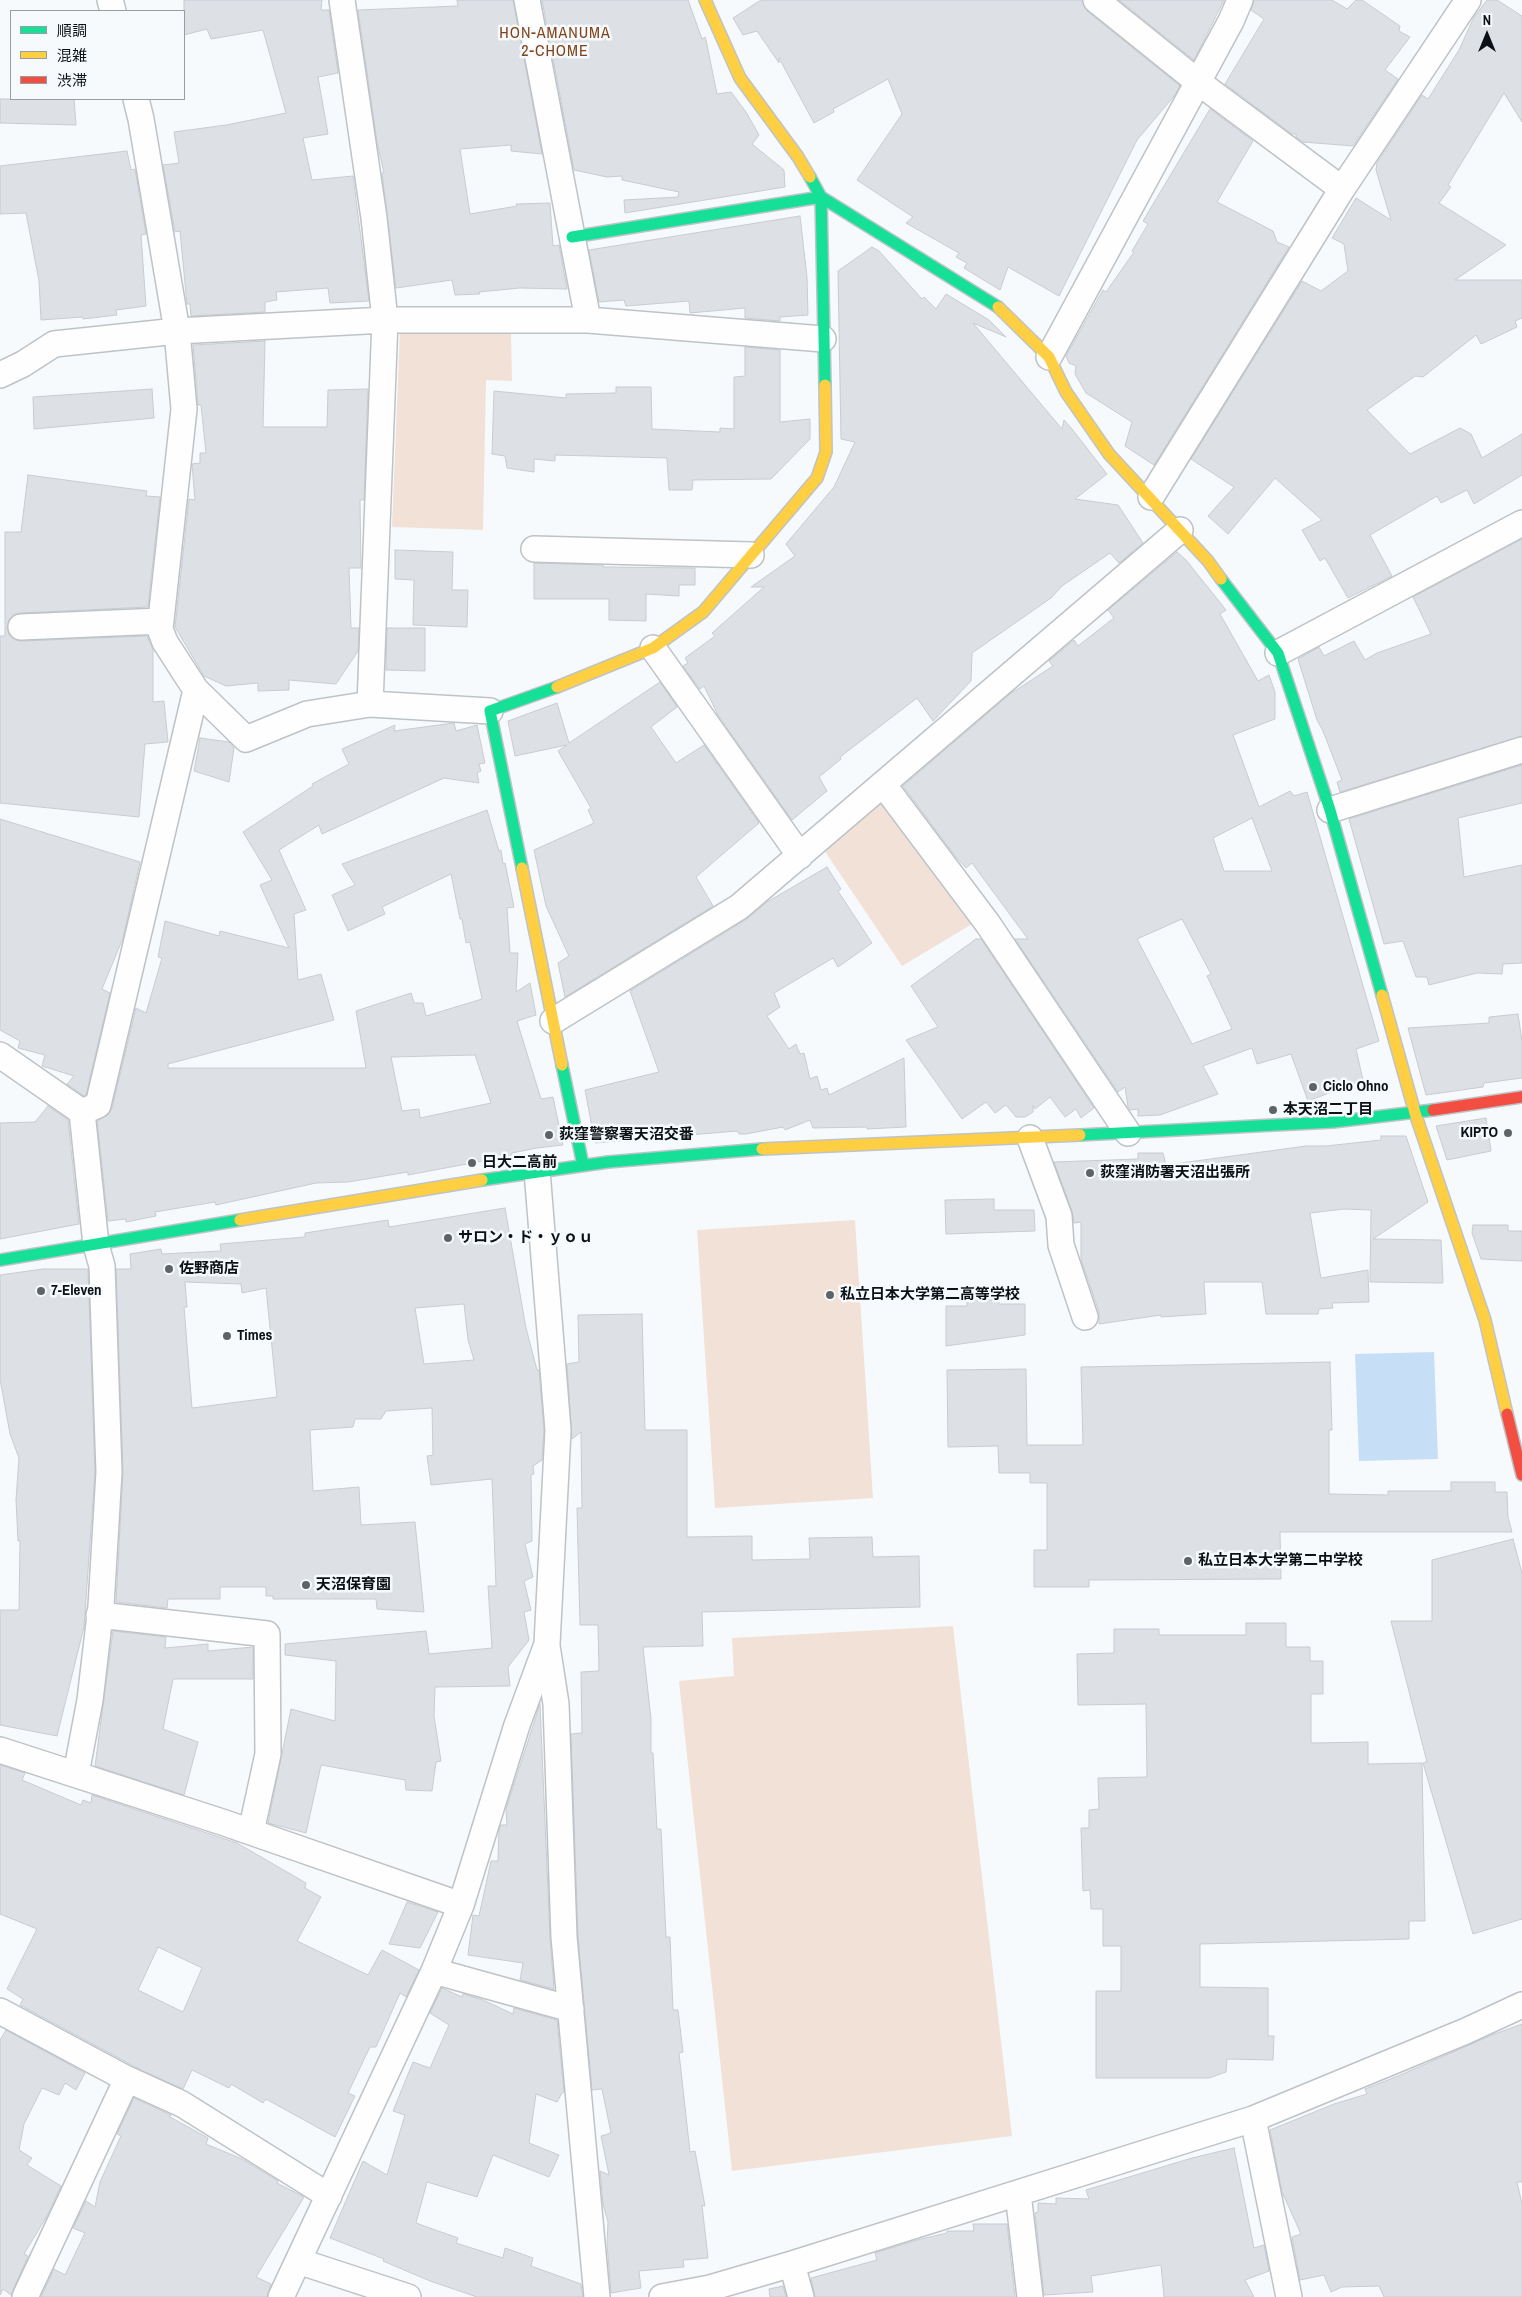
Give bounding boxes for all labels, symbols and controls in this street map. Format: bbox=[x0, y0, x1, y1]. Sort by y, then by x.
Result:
legend bbox=[10, 10, 185, 100]
north arrow bbox=[1462, 10, 1512, 60]
text: N bbox=[1483, 11, 1491, 29]
text: 順調 bbox=[57, 20, 87, 41]
district label: HON-AMANUMA 2-CHOME bbox=[498, 24, 612, 62]
text: 混雑 bbox=[57, 45, 87, 66]
text: 渋滞 bbox=[57, 70, 87, 91]
place label: Ciclo Ohno bbox=[1323, 1078, 1389, 1096]
marker: Ciclo Ohno bbox=[1307, 1081, 1319, 1093]
place label: 本天沼二丁目 bbox=[1283, 1101, 1373, 1119]
marker: 本天沼二丁目 bbox=[1267, 1104, 1279, 1116]
place label: KIPTO bbox=[1461, 1124, 1498, 1142]
place label: 荻窪警察署天沼交番 bbox=[559, 1126, 694, 1144]
marker: KIPTO bbox=[1502, 1127, 1514, 1139]
marker: 荻窪警察署天沼交番 bbox=[543, 1129, 555, 1141]
place label: 日大二高前 bbox=[482, 1154, 557, 1172]
marker: 日大二高前 bbox=[466, 1157, 478, 1169]
place label: 荻窪消防署天沼出張所 bbox=[1100, 1164, 1250, 1182]
marker: 荻窪消防署天沼出張所 bbox=[1084, 1167, 1096, 1179]
place label: サロン・ド・ｙｏｕ bbox=[458, 1229, 593, 1247]
marker: サロン・ド・ｙｏｕ bbox=[442, 1232, 454, 1244]
place label: 佐野商店 bbox=[179, 1260, 239, 1278]
marker: 佐野商店 bbox=[163, 1263, 175, 1275]
place label: 7-Eleven bbox=[51, 1282, 102, 1300]
marker: 7-Eleven bbox=[35, 1285, 47, 1297]
place label: 私立日本大学第二高等学校 bbox=[840, 1286, 1020, 1304]
marker: 私立日本大学第二高等学校 bbox=[824, 1289, 836, 1301]
place label: Times bbox=[237, 1327, 272, 1345]
marker: Times bbox=[221, 1330, 233, 1342]
place label: 私立日本大学第二中学校 bbox=[1198, 1552, 1363, 1570]
marker: 私立日本大学第二中学校 bbox=[1182, 1555, 1194, 1567]
place label: 天沼保育園 bbox=[316, 1576, 391, 1594]
marker: 天沼保育園 bbox=[300, 1579, 312, 1591]

